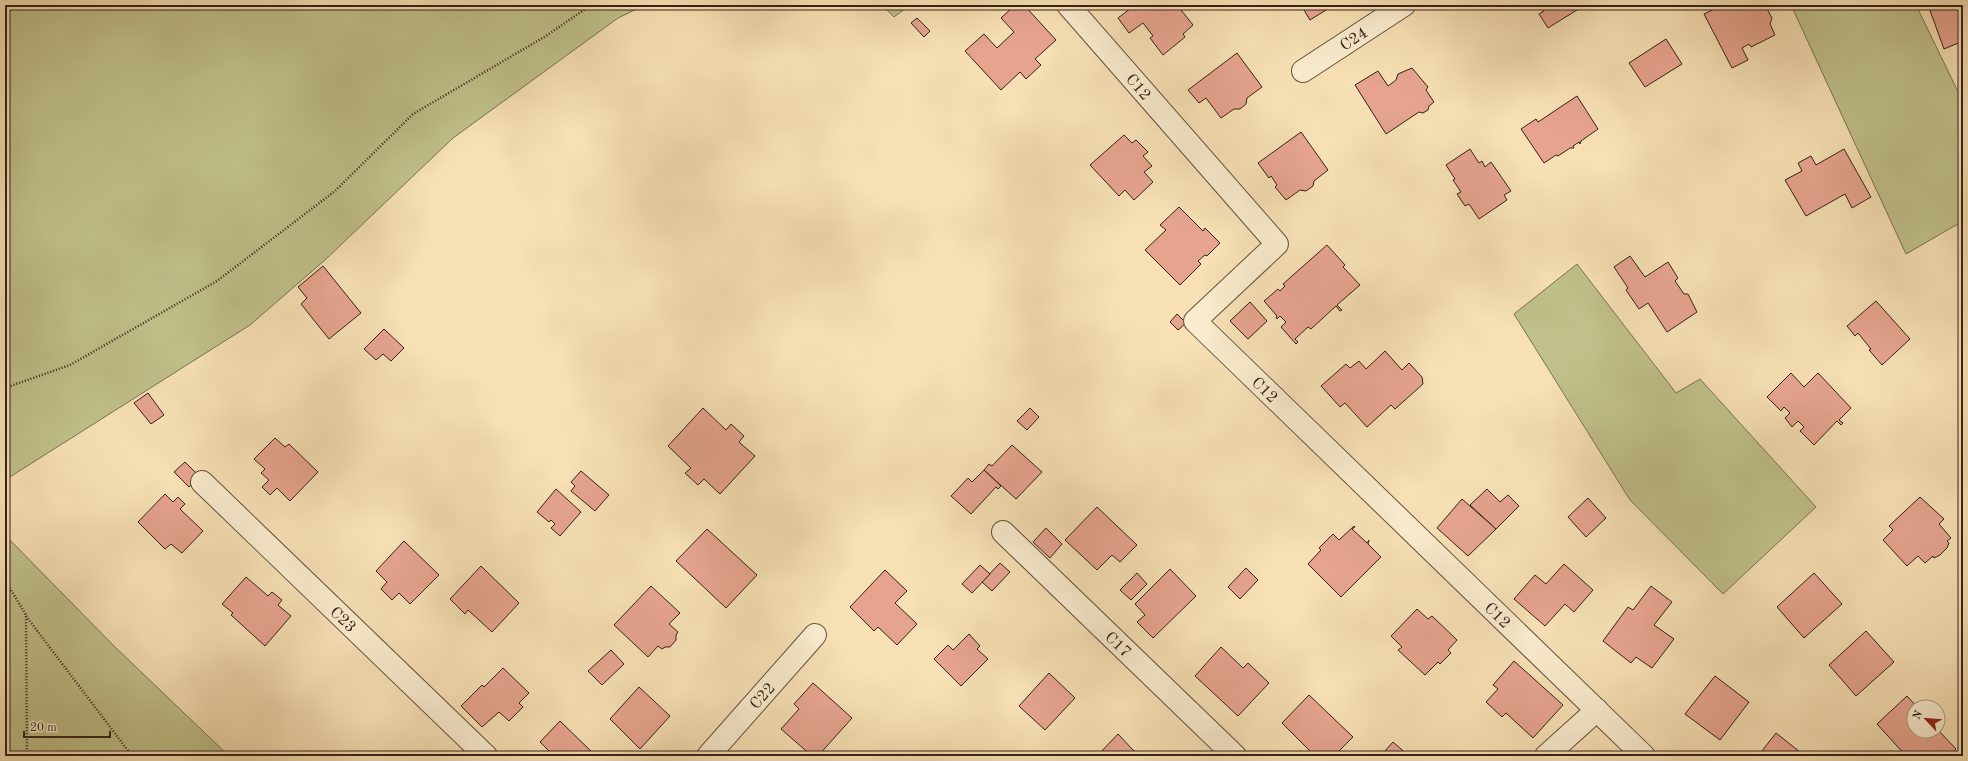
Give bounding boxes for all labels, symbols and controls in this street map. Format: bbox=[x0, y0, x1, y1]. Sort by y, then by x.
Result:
street label: C24 bbox=[1338, 25, 1371, 55]
street label: C12 bbox=[1122, 71, 1153, 104]
street label: C12 bbox=[1248, 375, 1280, 407]
street label: C12 bbox=[1481, 600, 1513, 632]
street label: C23 bbox=[326, 604, 358, 636]
street label: C17 bbox=[1101, 629, 1134, 661]
street label: C22 bbox=[747, 680, 779, 713]
north arrow bbox=[1906, 699, 1946, 739]
text: N bbox=[1912, 709, 1925, 721]
scale bar bbox=[24, 713, 110, 739]
text: 20 m bbox=[30, 722, 57, 734]

